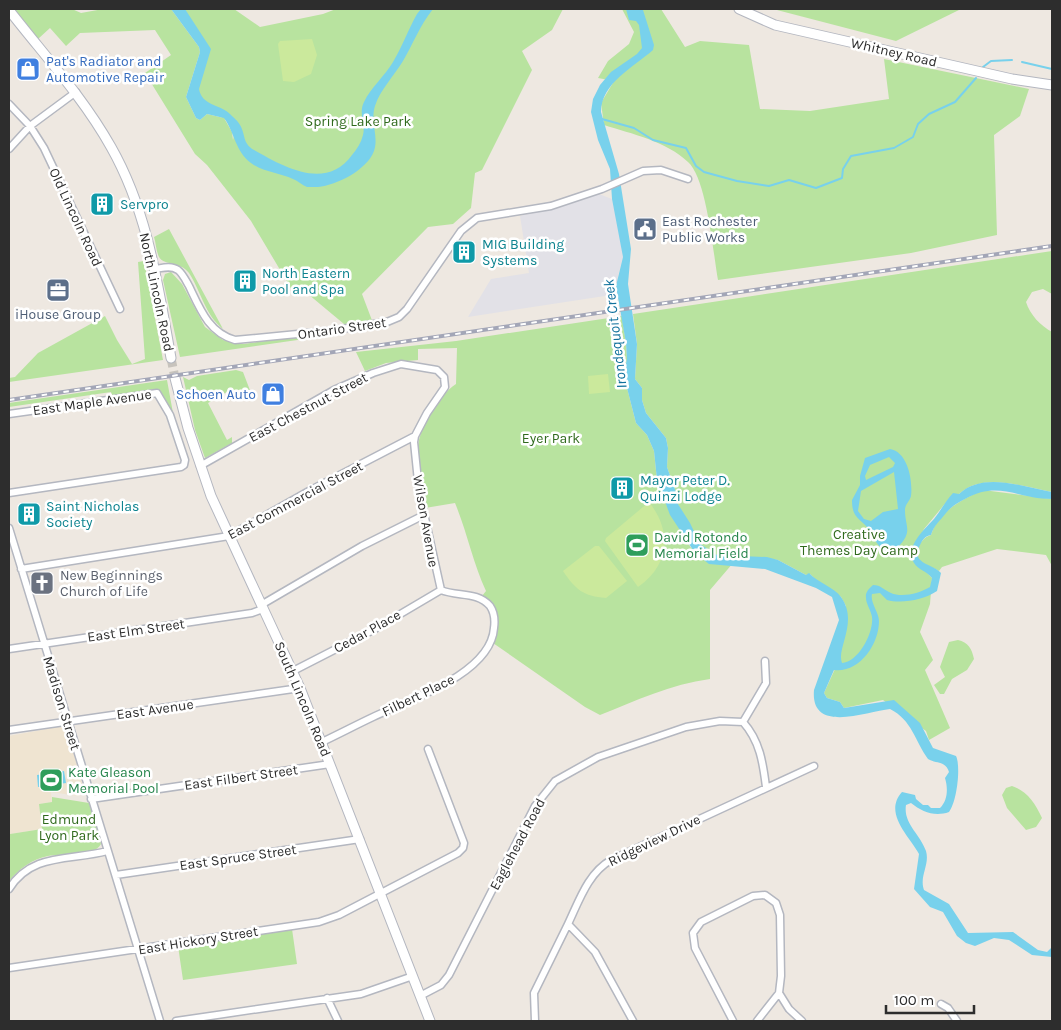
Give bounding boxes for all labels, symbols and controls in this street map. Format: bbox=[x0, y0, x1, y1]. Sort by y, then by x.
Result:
street label: Whitney Road bbox=[849, 34, 939, 71]
place label: Pat's Radiator and Automotive Repair bbox=[46, 53, 165, 86]
shop icon: Pat's Radiator and Automotive Repair bbox=[15, 56, 41, 82]
park label: Spring Lake Park bbox=[305, 113, 411, 130]
street label: Old Lincoln Road bbox=[45, 165, 106, 269]
building icon: Servpro bbox=[89, 191, 115, 217]
place label: Servpro bbox=[120, 196, 169, 213]
place label: East Rochester Public Works bbox=[662, 213, 758, 246]
public building icon: East Rochester Public Works bbox=[632, 216, 658, 242]
street label: North Lincoln Road bbox=[136, 231, 177, 353]
place label: MIG Building Systems bbox=[482, 236, 564, 269]
building icon: MIG Building Systems bbox=[451, 239, 477, 265]
place label: North Eastern Pool and Spa bbox=[262, 265, 350, 298]
building icon: North Eastern Pool and Spa bbox=[232, 268, 258, 294]
office icon: iHouse Group bbox=[45, 277, 71, 303]
water label: Irondequoit Creek bbox=[599, 278, 631, 390]
place label: iHouse Group bbox=[15, 306, 101, 323]
street label: Ontario Street bbox=[297, 314, 387, 343]
street label: East Chestnut Street bbox=[246, 369, 371, 446]
shop icon: Schoen Auto bbox=[260, 381, 286, 407]
street label: East Maple Avenue bbox=[32, 386, 153, 419]
place label: Schoen Auto bbox=[176, 386, 256, 403]
park label: Eyer Park bbox=[522, 430, 580, 447]
street label: East Commercial Street bbox=[225, 457, 366, 543]
place label: Mayor Peter D. Quinzi Lodge bbox=[640, 472, 730, 505]
street label: Wilson Avenue bbox=[409, 474, 442, 569]
building icon: Mayor Peter D. Quinzi Lodge bbox=[609, 475, 635, 501]
place label: Saint Nicholas Society bbox=[46, 498, 139, 531]
building icon: Saint Nicholas Society bbox=[16, 501, 42, 527]
park label: Creative Themes Day Camp bbox=[800, 526, 918, 559]
place label: David Rotondo Memorial Field bbox=[654, 529, 749, 562]
sports icon: David Rotondo Memorial Field bbox=[624, 532, 650, 558]
place label: New Beginnings Church of Life bbox=[60, 567, 163, 600]
church icon: New Beginnings Church of Life bbox=[29, 570, 55, 596]
street label: Cedar Place bbox=[331, 606, 404, 657]
street label: East Elm Street bbox=[86, 615, 186, 646]
street label: South Lincoln Road bbox=[271, 639, 335, 759]
street label: Madison Street bbox=[39, 654, 84, 752]
street label: Filbert Place bbox=[379, 671, 457, 720]
street label: East Avenue bbox=[115, 696, 195, 723]
street label: East Filbert Street bbox=[183, 761, 299, 794]
place label: Kate Gleason Memorial Pool bbox=[68, 764, 159, 797]
sports icon: Kate Gleason Memorial Pool bbox=[38, 767, 64, 793]
street label: Eaglehead Road bbox=[486, 795, 549, 893]
park label: Edmund Lyon Park bbox=[39, 811, 99, 844]
street label: Ridgeview Drive bbox=[605, 811, 703, 870]
street label: East Spruce Street bbox=[179, 841, 298, 874]
street label: East Hickory Street bbox=[137, 923, 259, 958]
scale bar bbox=[886, 982, 974, 1014]
text: 100 m bbox=[894, 991, 934, 1009]

